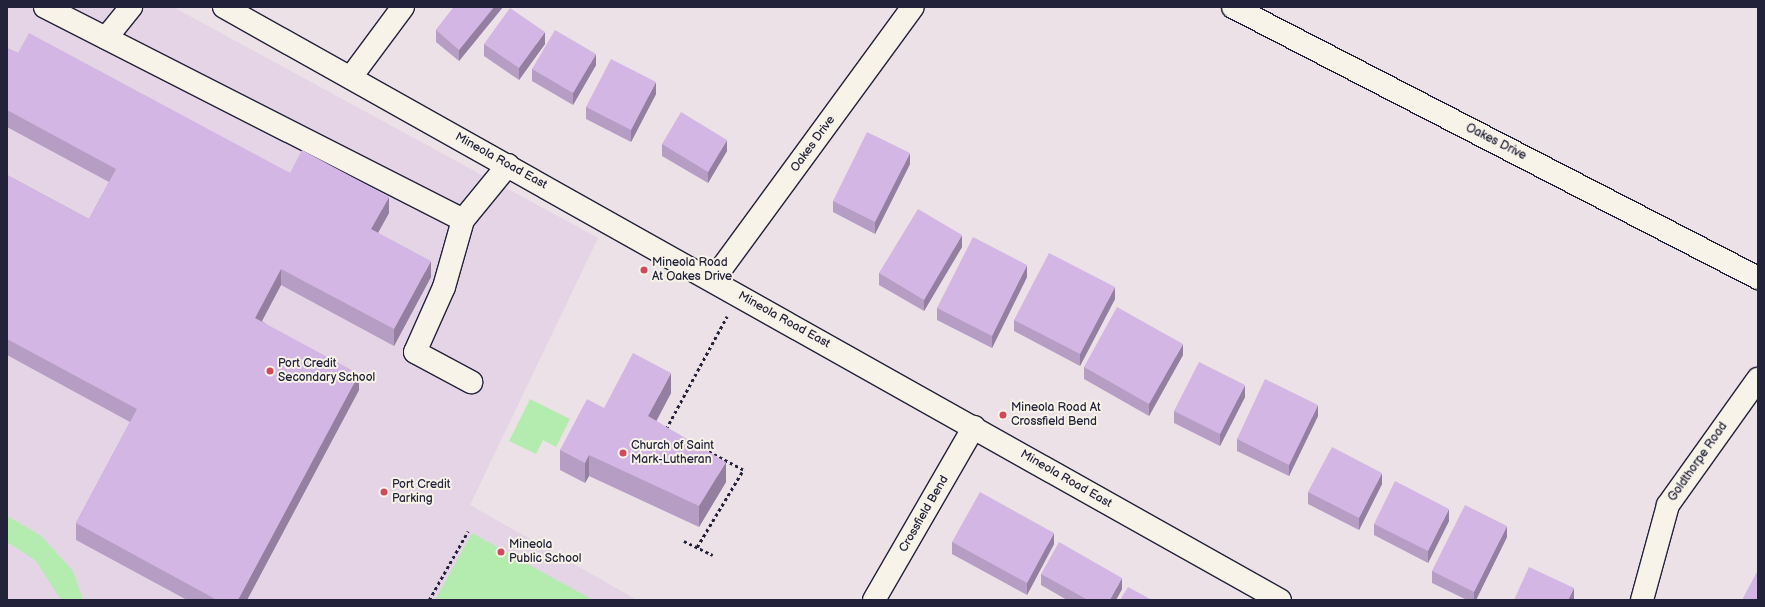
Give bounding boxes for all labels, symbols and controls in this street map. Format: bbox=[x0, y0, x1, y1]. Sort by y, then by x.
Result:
street label: Oakes Drive bbox=[788, 113, 838, 175]
street label: Oakes Drive bbox=[1463, 121, 1529, 163]
street label: Mineola Road East bbox=[452, 130, 550, 192]
place label: Mineola Road At Oakes Drive bbox=[652, 256, 732, 284]
marker: Mineola Road At Oakes Drive bbox=[639, 265, 649, 275]
street label: Mineola Road East bbox=[735, 289, 833, 351]
place label: Port Credit Secondary School bbox=[278, 357, 376, 385]
marker: Port Credit Secondary School bbox=[265, 366, 275, 376]
place label: Mineola Road At Crossfield Bend bbox=[1011, 401, 1101, 429]
marker: Mineola Road At Crossfield Bend bbox=[998, 410, 1008, 420]
street label: Goldthorpe Road bbox=[1665, 420, 1731, 504]
place label: Church of Saint Mark-Lutheran bbox=[631, 439, 714, 467]
street label: Mineola Road East bbox=[1018, 447, 1114, 511]
marker: Church of Saint Mark-Lutheran bbox=[618, 448, 628, 458]
street label: Crossfield Bend bbox=[896, 473, 952, 555]
place label: Port Credit Parking bbox=[392, 478, 450, 506]
marker: Port Credit Parking bbox=[379, 487, 389, 497]
place label: Mineola Public School bbox=[509, 538, 582, 566]
marker: Mineola Public School bbox=[496, 547, 506, 557]

